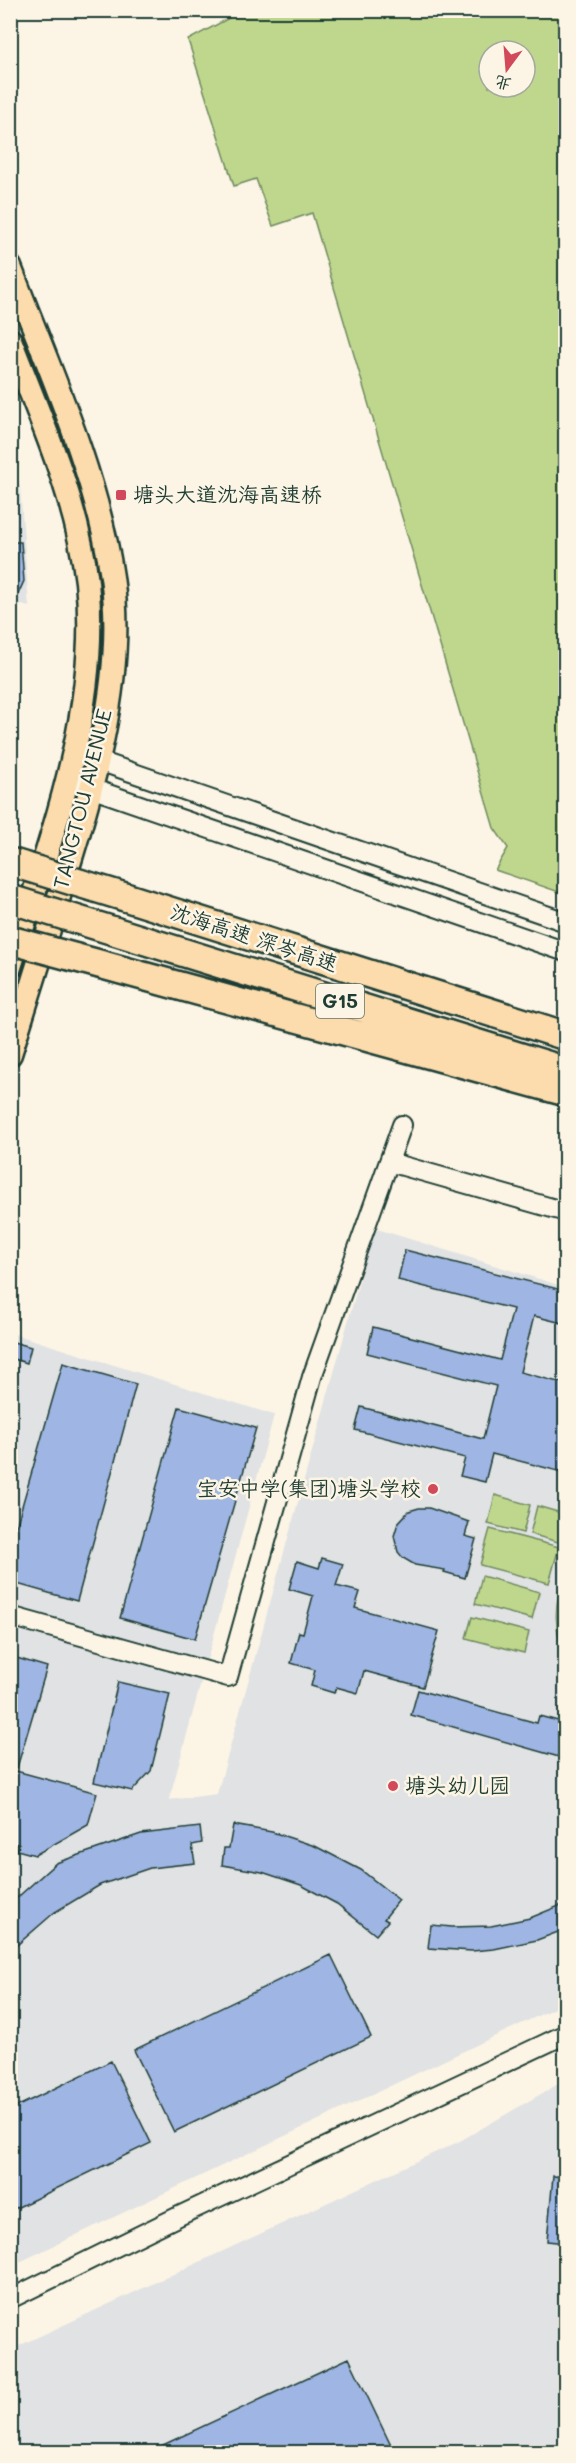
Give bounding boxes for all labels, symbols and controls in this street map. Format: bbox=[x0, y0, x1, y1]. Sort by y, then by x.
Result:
north arrow bbox=[477, 39, 537, 99]
text: 北 bbox=[492, 72, 513, 96]
place label: 塘头大道沈海高速桥 bbox=[133, 480, 322, 507]
marker: 塘头大道沈海高速桥 bbox=[114, 488, 128, 502]
street label: TANGTOU AVENUE bbox=[46, 706, 117, 892]
street label: 沈海高速 深岑高速 bbox=[167, 897, 342, 976]
road number: G15 bbox=[316, 984, 364, 1018]
place label: 宝安中学(集团)塘头学校 bbox=[197, 1474, 421, 1501]
marker: 宝安中学(集团)塘头学校 bbox=[426, 1482, 440, 1496]
place label: 塘头幼儿园 bbox=[405, 1771, 510, 1798]
marker: 塘头幼儿园 bbox=[386, 1779, 400, 1793]

